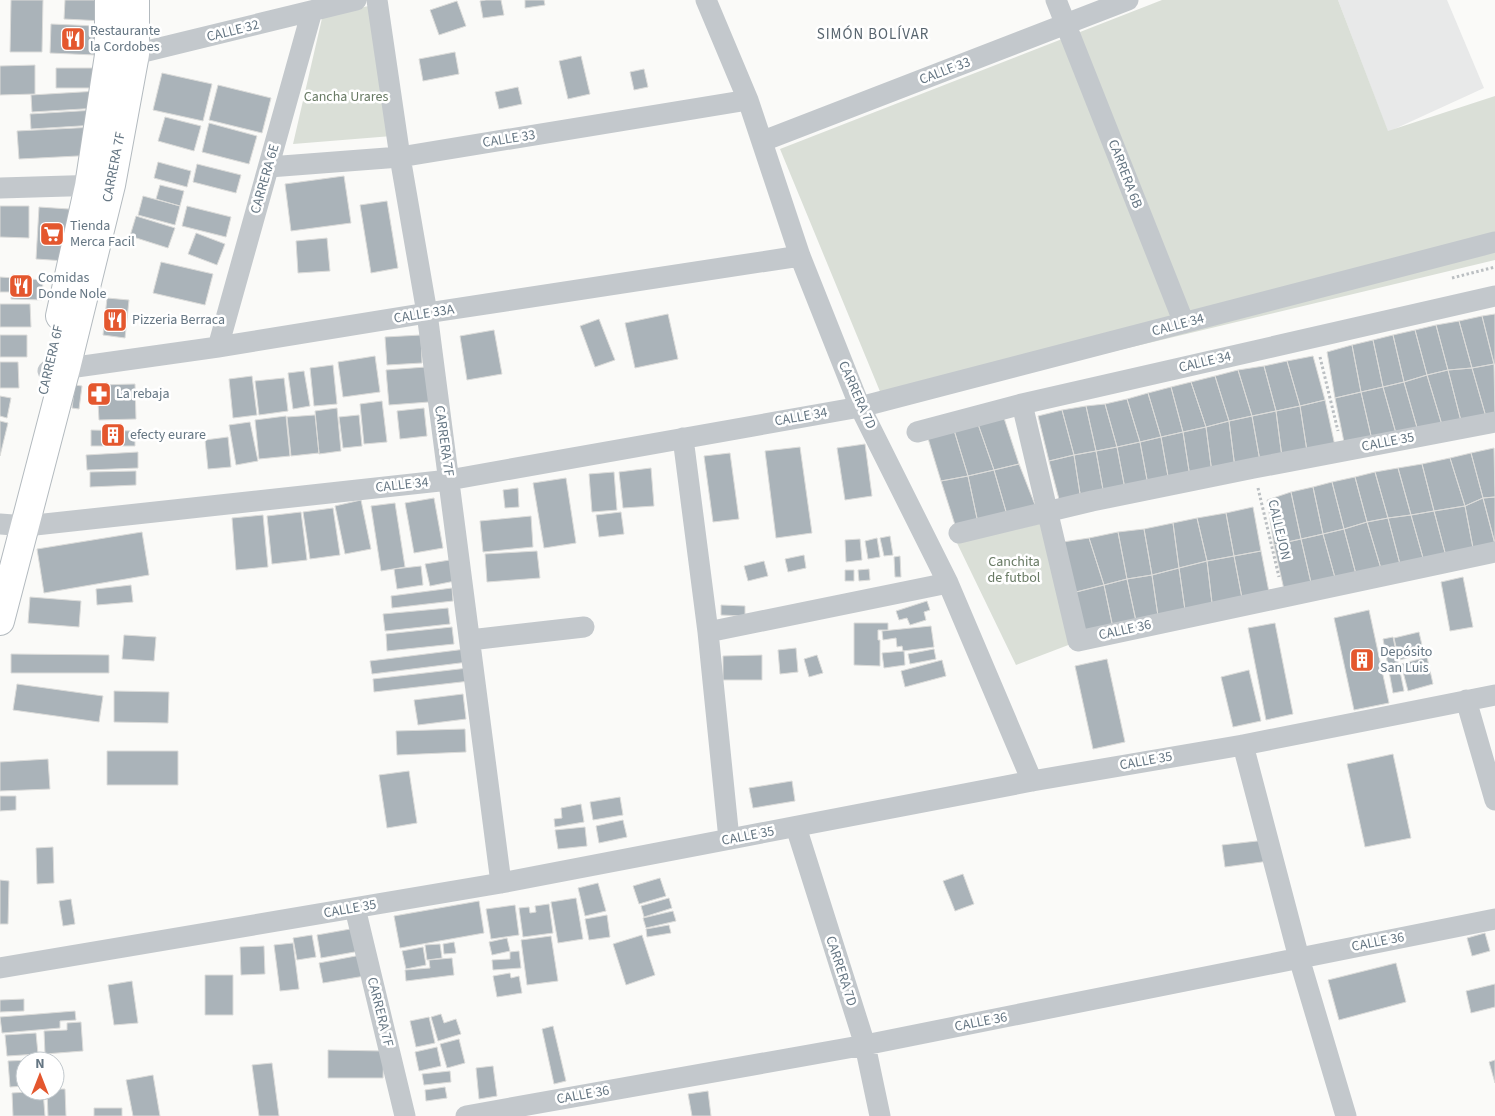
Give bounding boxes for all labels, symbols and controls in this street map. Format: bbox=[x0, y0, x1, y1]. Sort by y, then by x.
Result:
street label: CALLE 32 bbox=[205, 15, 261, 47]
place label: Restaurante la Cordobes bbox=[90, 21, 160, 57]
district label: SIMÓN BOLÍVAR bbox=[817, 24, 929, 45]
restaurant icon: Restaurante la Cordobes bbox=[60, 26, 86, 52]
street label: CALLE 33 bbox=[917, 52, 973, 90]
park label: Cancha Urares bbox=[304, 87, 388, 107]
street label: CALLE 33 bbox=[481, 125, 537, 153]
street label: CARRERA 7F bbox=[97, 130, 131, 204]
street label: CARRERA 6B bbox=[1103, 137, 1147, 211]
street label: CARRERA 6E bbox=[246, 142, 284, 216]
place label: Tienda Merca Facil bbox=[70, 216, 135, 252]
supermarket icon: Tienda Merca Facil bbox=[39, 221, 65, 247]
place label: Comidas Donde Nole bbox=[38, 268, 107, 304]
restaurant icon: Comidas Donde Nole bbox=[8, 273, 34, 299]
street label: CALLE 33A bbox=[392, 299, 456, 329]
restaurant icon: Pizzeria Berraca bbox=[102, 307, 128, 333]
street label: CALLE 34 bbox=[1150, 308, 1206, 342]
place label: Pizzeria Berraca bbox=[132, 310, 225, 330]
street label: CARRERA 6F bbox=[33, 323, 69, 397]
street label: CALLE 34 bbox=[1177, 346, 1233, 378]
street label: CARRERA 7D bbox=[833, 358, 881, 432]
pharmacy icon: La rebaja bbox=[86, 381, 112, 407]
place label: La rebaja bbox=[116, 384, 169, 404]
street label: CALLE 34 bbox=[773, 403, 829, 431]
street label: CARRERA 7F bbox=[429, 404, 459, 478]
building icon: efecty eurare bbox=[100, 422, 126, 448]
place label: efecty eurare bbox=[130, 425, 206, 445]
street label: CALLE 35 bbox=[1360, 427, 1416, 457]
street label: CALLE 34 bbox=[374, 472, 430, 498]
street label: CALLEJON bbox=[1262, 498, 1296, 562]
park label: Canchita de futbol bbox=[988, 552, 1041, 588]
street label: CALLE 36 bbox=[1097, 615, 1153, 645]
place label: Depósito San Luis bbox=[1380, 642, 1432, 678]
building icon: Depósito San Luis bbox=[1349, 647, 1375, 673]
street label: CALLE 35 bbox=[1118, 747, 1174, 775]
street label: CALLE 35 bbox=[720, 821, 776, 851]
street label: CALLE 35 bbox=[322, 895, 378, 923]
street label: CALLE 36 bbox=[1350, 927, 1406, 957]
street label: CARRERA 7D bbox=[820, 933, 862, 1009]
street label: CARRERA 7F bbox=[362, 975, 398, 1049]
street label: CALLE 36 bbox=[953, 1007, 1009, 1037]
north arrow bbox=[15, 1051, 65, 1101]
text: N bbox=[35, 1054, 45, 1074]
street label: CALLE 36 bbox=[555, 1081, 611, 1109]

